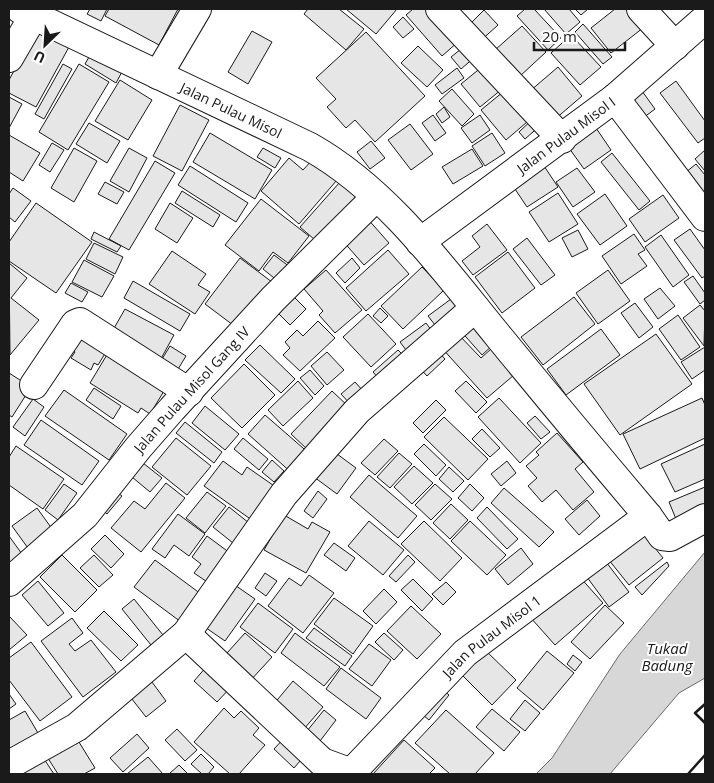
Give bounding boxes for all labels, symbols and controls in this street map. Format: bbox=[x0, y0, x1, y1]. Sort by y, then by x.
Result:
north arrow bbox=[20, 20, 70, 70]
scale bar bbox=[534, 20, 625, 52]
text: 20 m bbox=[542, 26, 577, 46]
text: U bbox=[30, 46, 48, 68]
street label: Jalan Pulau Misol bbox=[176, 76, 285, 142]
street label: Jalan Pulau Misol I bbox=[511, 92, 619, 178]
street label: Jalan Pulau Misol Gang IV bbox=[128, 321, 254, 458]
street label: Jalan Pulau Misol 1 bbox=[436, 590, 544, 683]
water label: Tukad Badung bbox=[641, 638, 694, 675]

